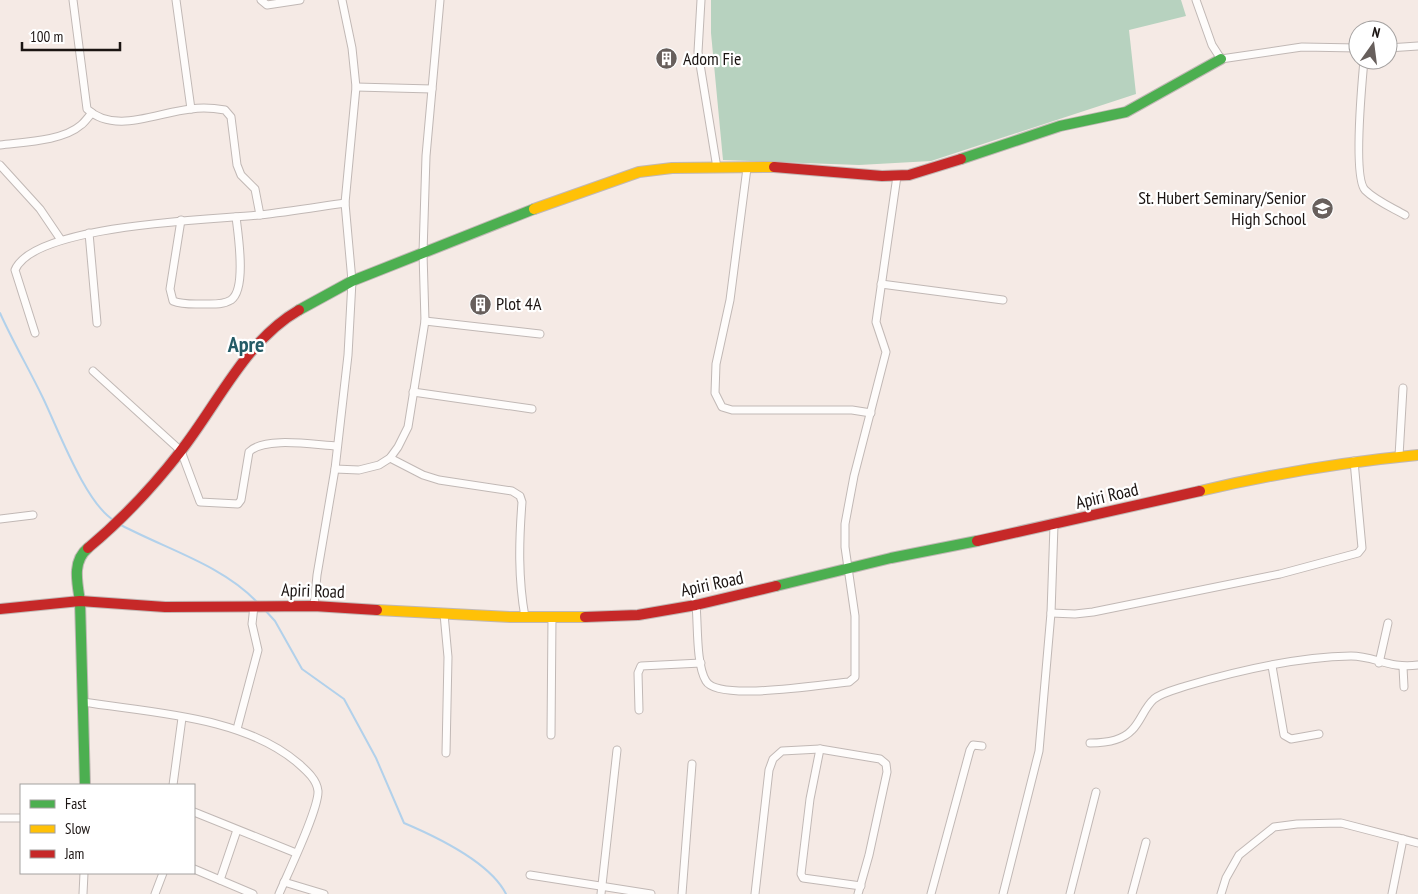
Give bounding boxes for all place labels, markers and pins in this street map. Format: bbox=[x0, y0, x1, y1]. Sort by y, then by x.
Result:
building icon: Adom Fie bbox=[655, 47, 679, 71]
place label: Adom Fie bbox=[683, 47, 741, 70]
place label: St. Hubert Seminary/Senior High School bbox=[1138, 186, 1307, 230]
school or university icon: St. Hubert Seminary/Senior High School bbox=[1310, 196, 1334, 220]
building icon: Plot 4A bbox=[468, 292, 492, 316]
place label: Plot 4A bbox=[496, 292, 542, 315]

